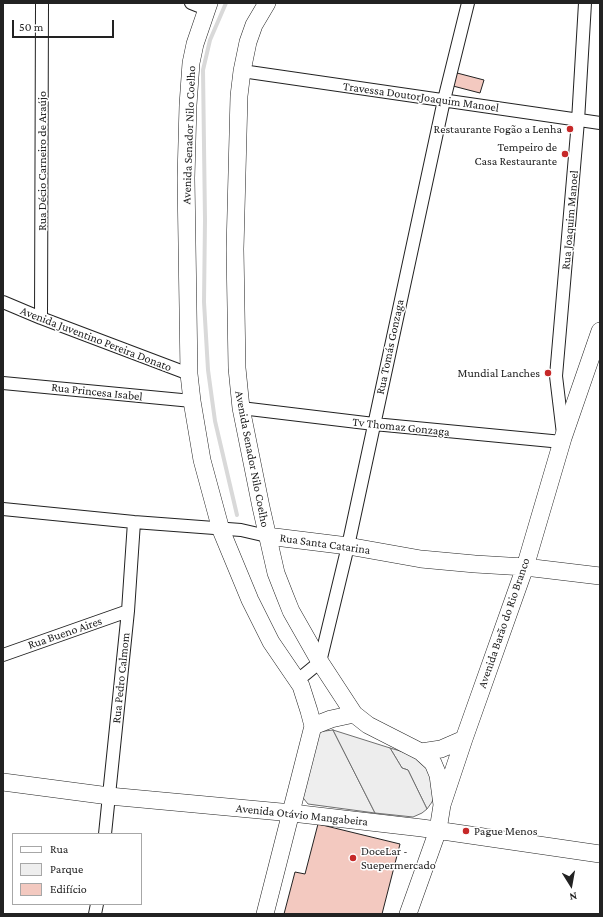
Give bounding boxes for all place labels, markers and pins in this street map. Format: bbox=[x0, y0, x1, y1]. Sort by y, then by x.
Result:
place label: Restaurante Fogão a Lenha bbox=[434, 122, 562, 136]
marker: Restaurante Fogão a Lenha bbox=[565, 124, 575, 134]
place label: Tempeiro de Casa Restaurante bbox=[474, 140, 557, 168]
marker: Tempeiro de Casa Restaurante bbox=[560, 149, 570, 159]
place label: Mundial Lanches bbox=[457, 366, 540, 380]
marker: Mundial Lanches bbox=[543, 368, 553, 378]
place label: Pague Menos bbox=[474, 824, 537, 838]
marker: Pague Menos bbox=[461, 826, 471, 836]
place label: DoceLar - Suepermercado bbox=[361, 844, 436, 872]
marker: DoceLar - Suepermercado bbox=[348, 853, 358, 863]

